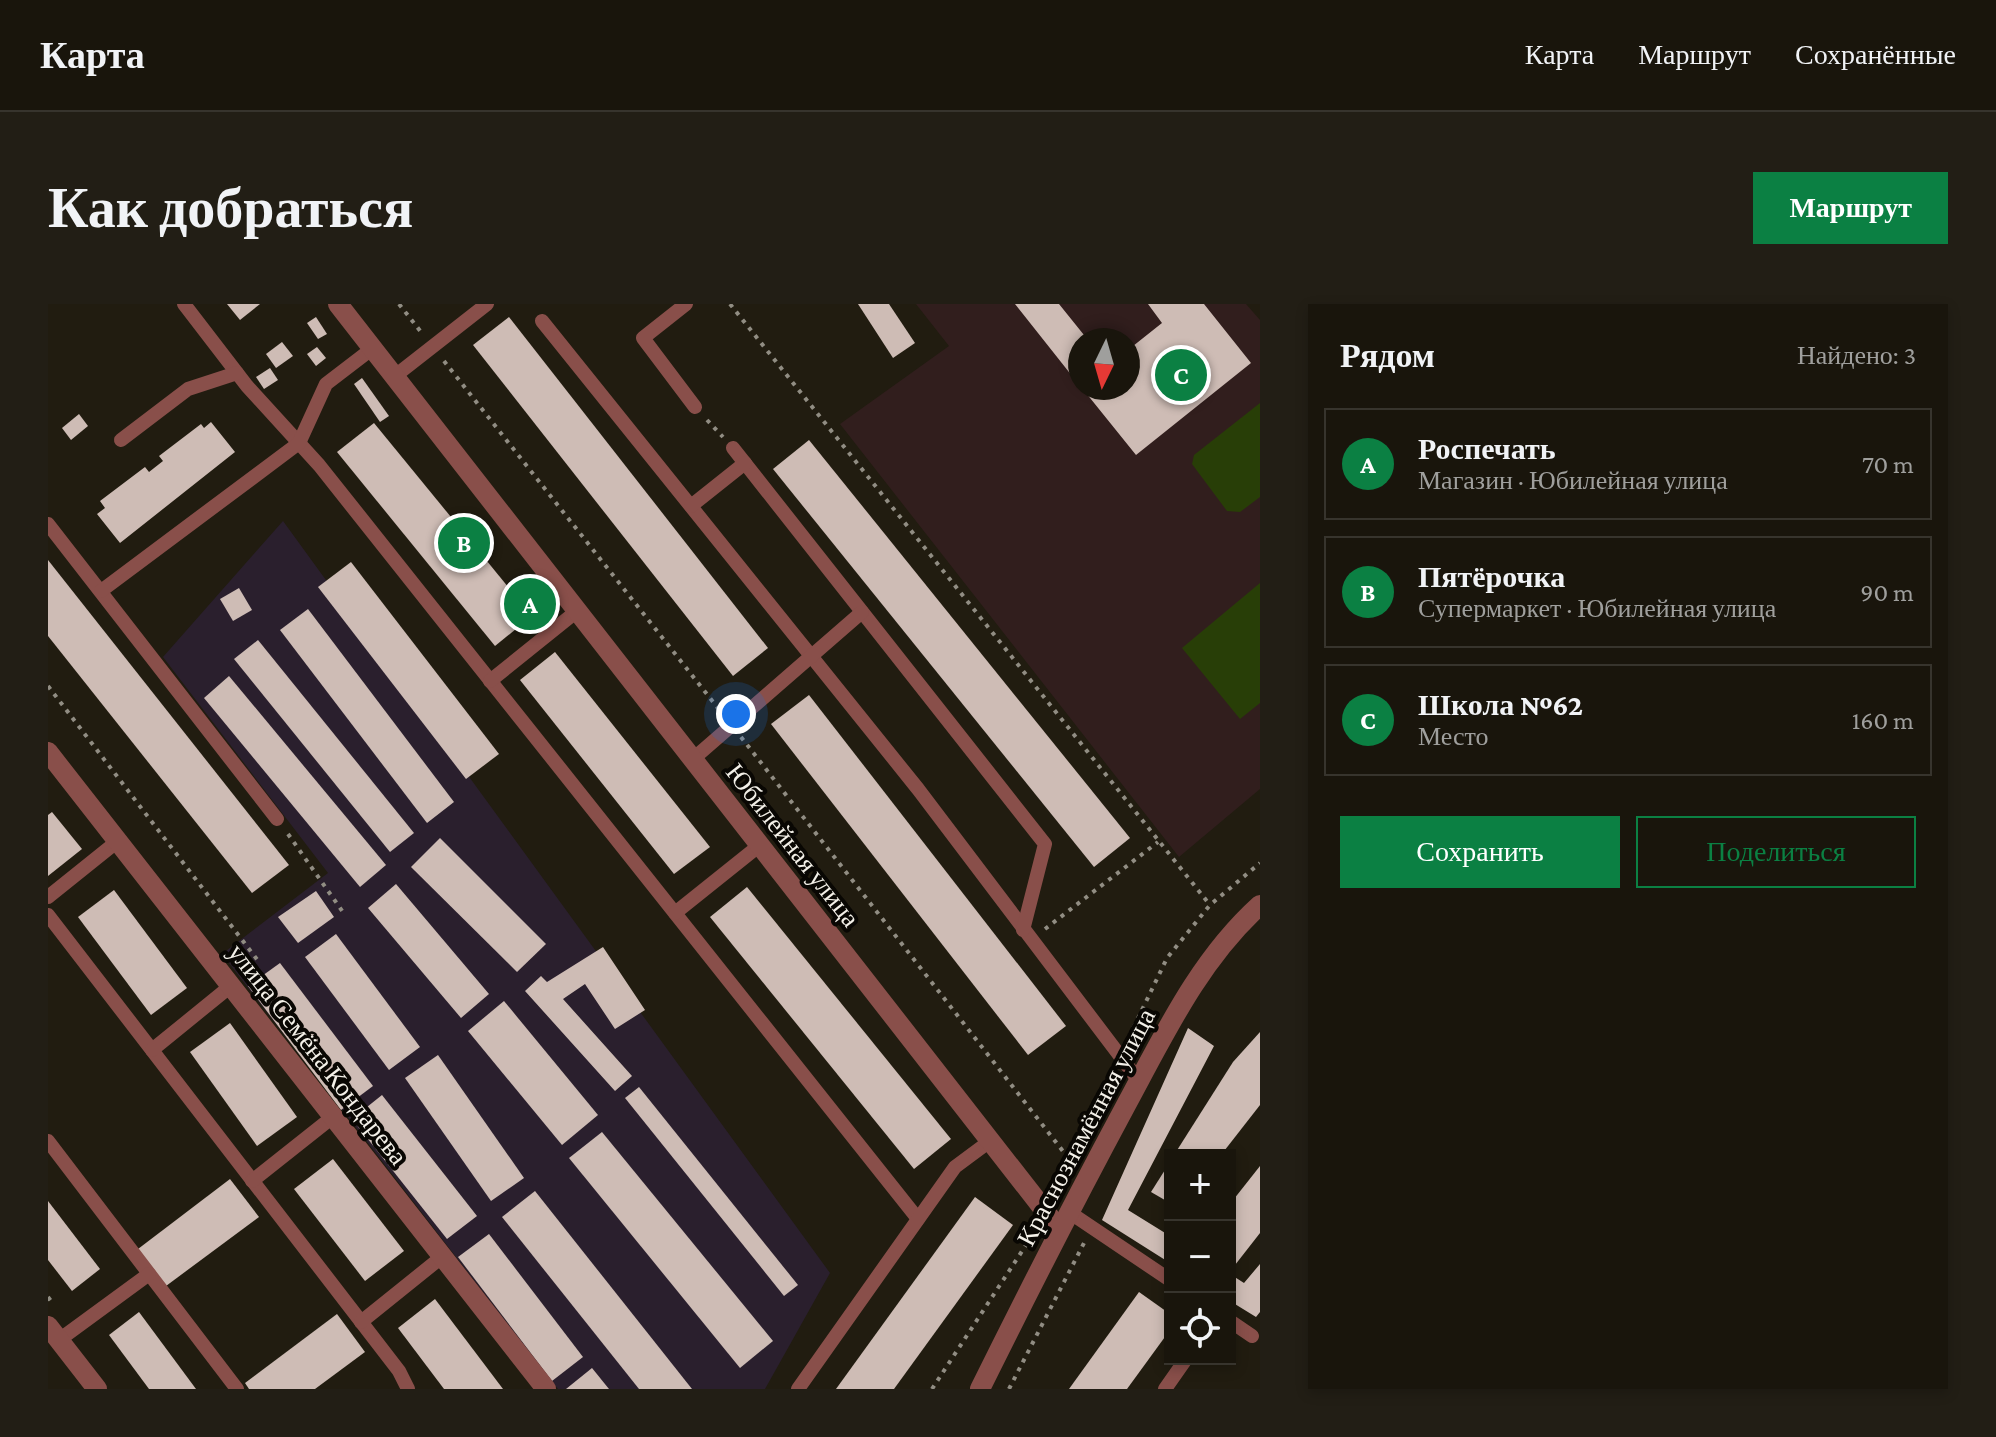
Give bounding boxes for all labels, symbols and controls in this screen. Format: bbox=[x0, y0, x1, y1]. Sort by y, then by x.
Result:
text: Карта bbox=[40, 34, 145, 76]
text: Карта bbox=[1525, 39, 1594, 70]
text: Маршрут bbox=[1638, 39, 1751, 70]
text: Сохранённые bbox=[1795, 39, 1956, 70]
button: Маршрут bbox=[1753, 172, 1948, 244]
text: Как добраться bbox=[48, 177, 413, 239]
north arrow bbox=[1068, 328, 1140, 400]
text: Рядом bbox=[1340, 337, 1435, 374]
text: Найдено: 3 bbox=[1797, 341, 1916, 370]
pin: C bbox=[1155, 345, 1207, 405]
text: Роспечать bbox=[1418, 432, 1556, 465]
text: A bbox=[1360, 450, 1376, 479]
text: 70 m bbox=[1862, 450, 1914, 479]
text: Магазин · Юбилейная улица bbox=[1418, 466, 1728, 495]
pin: B bbox=[438, 513, 490, 573]
text: Пятёрочка bbox=[1418, 560, 1565, 593]
pin: A bbox=[504, 574, 556, 634]
text: B bbox=[1360, 578, 1376, 607]
text: 90 m bbox=[1860, 578, 1914, 607]
text: Супермаркет · Юбилейная улица bbox=[1418, 594, 1776, 623]
text: Школа №62 bbox=[1418, 688, 1583, 721]
your location bbox=[716, 694, 756, 734]
text: C bbox=[1360, 706, 1376, 735]
text: 160 m bbox=[1852, 706, 1914, 735]
text: Место bbox=[1418, 722, 1489, 751]
street label: Юбилейная улица bbox=[720, 758, 866, 933]
button: Сохранить bbox=[1340, 816, 1620, 888]
button: Поделиться bbox=[1636, 816, 1916, 888]
street label: улица Семёна Кондарева bbox=[222, 938, 413, 1171]
street label: Краснознамённая улица bbox=[1012, 1003, 1162, 1251]
map controls bbox=[1164, 1149, 1236, 1365]
button: + bbox=[1164, 1149, 1236, 1221]
button: − bbox=[1164, 1221, 1236, 1293]
button: locate bbox=[1164, 1293, 1236, 1365]

